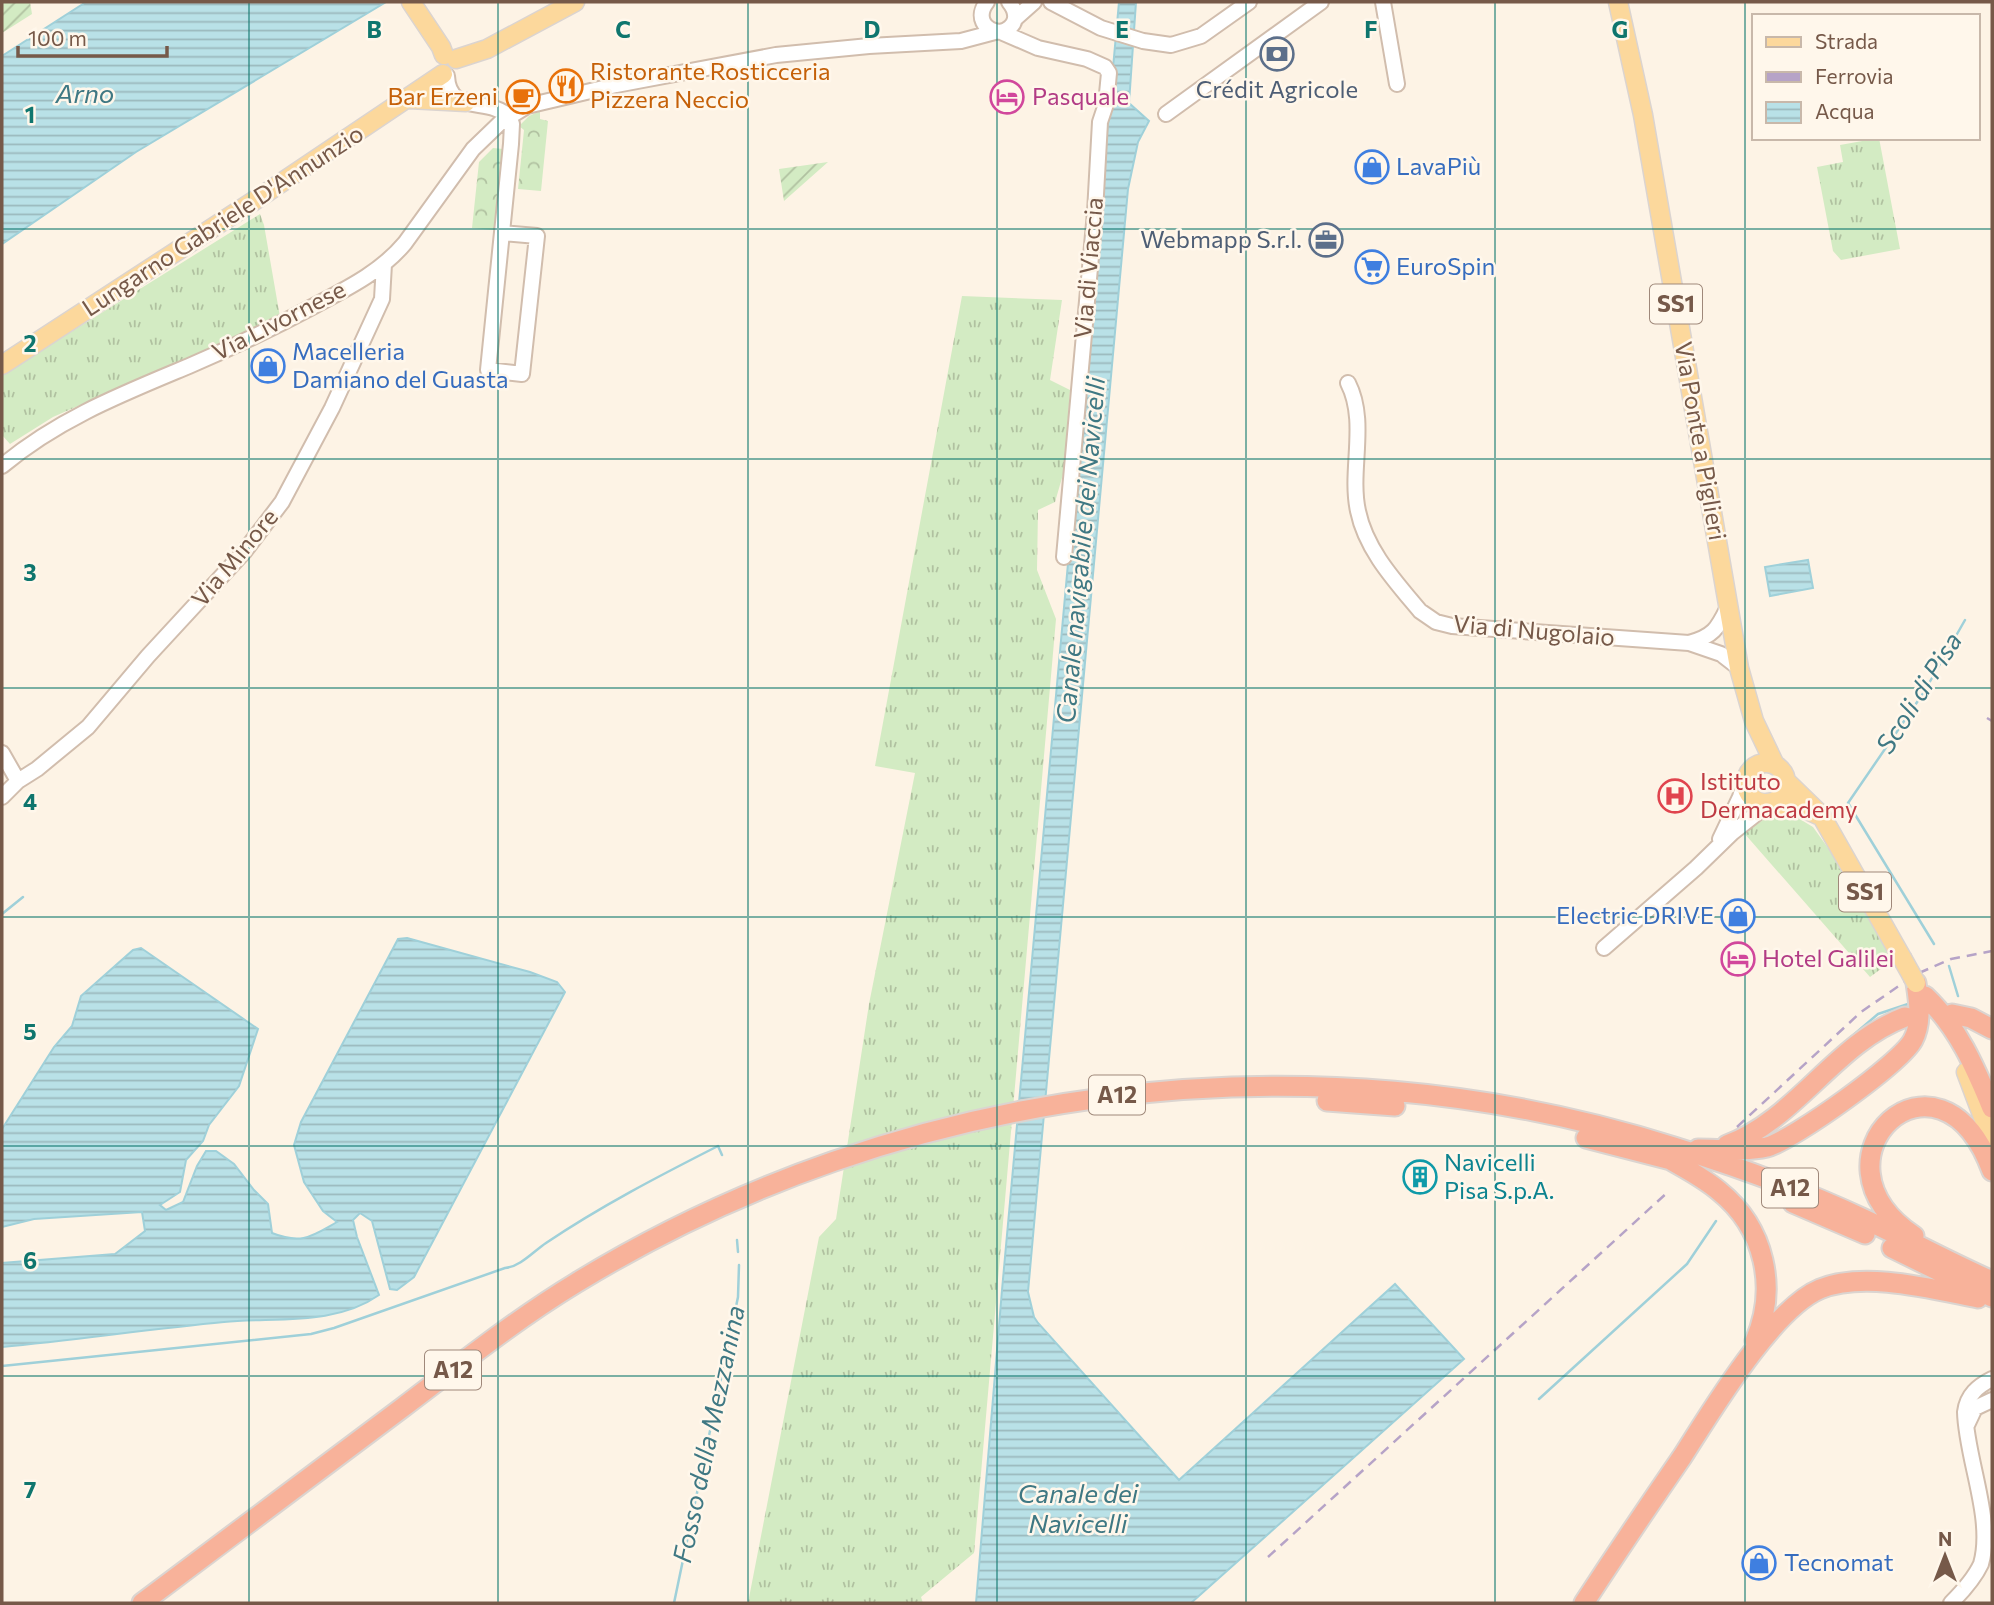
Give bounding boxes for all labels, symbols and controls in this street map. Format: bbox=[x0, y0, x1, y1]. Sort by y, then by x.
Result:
scale bar bbox=[18, 14, 166, 58]
legend bbox=[1752, 14, 1980, 140]
text: B bbox=[366, 15, 382, 43]
text: C bbox=[615, 15, 631, 43]
text: D bbox=[864, 15, 881, 43]
text: E bbox=[1115, 15, 1129, 43]
text: F bbox=[1364, 15, 1378, 43]
text: G bbox=[1612, 15, 1628, 43]
text: 100 m bbox=[28, 25, 87, 50]
text: Strada bbox=[1815, 28, 1878, 53]
bank icon: Crédit Agricole bbox=[1258, 35, 1296, 73]
place label: Ristorante Rosticceria Pizzera Neccio bbox=[590, 56, 831, 113]
text: Ferrovia bbox=[1815, 63, 1893, 88]
restaurant icon: Ristorante Rosticceria Pizzera Neccio bbox=[547, 67, 585, 105]
place label: Crédit Agricole bbox=[1196, 74, 1358, 103]
water label: Arno bbox=[55, 77, 114, 108]
cafe icon: Bar Erzeni bbox=[504, 78, 542, 116]
hotel icon: Pasquale bbox=[988, 78, 1026, 116]
place label: Bar Erzeni bbox=[387, 81, 498, 110]
place label: Pasquale bbox=[1032, 81, 1129, 110]
text: Acqua bbox=[1815, 98, 1874, 123]
text: 1 bbox=[25, 100, 35, 128]
street label: Lungarno Gabriele D'Annunzio bbox=[76, 118, 368, 322]
shop icon: LavaPiù bbox=[1353, 148, 1391, 186]
place label: LavaPiù bbox=[1396, 151, 1481, 180]
street label: Via di Viaccia bbox=[1067, 196, 1108, 340]
office icon: Webmapp S.r.l. bbox=[1307, 221, 1345, 259]
place label: Webmapp S.r.l. bbox=[1140, 224, 1302, 253]
supermarket icon: EuroSpin bbox=[1353, 248, 1391, 286]
place label: EuroSpin bbox=[1396, 251, 1495, 280]
street label: Via Livornese bbox=[207, 274, 350, 366]
road number: SS1 bbox=[1650, 284, 1702, 324]
text: 2 bbox=[23, 329, 37, 357]
place label: Macelleria Damiano del Guasta bbox=[292, 336, 509, 393]
street label: Via Ponte a Piglieri bbox=[1670, 339, 1733, 542]
shop icon: Macelleria Damiano del Guasta bbox=[249, 347, 287, 385]
water label: Canale navigabile dei Navicelli bbox=[1049, 374, 1110, 724]
street label: Via Minore bbox=[185, 502, 283, 612]
text: 3 bbox=[23, 558, 37, 586]
street label: Via di Nugolaio bbox=[1452, 608, 1616, 651]
water label: Scoli di Pisa bbox=[1868, 626, 1967, 759]
place label: Istituto Dermacademy bbox=[1700, 766, 1857, 823]
hospital icon: Istituto Dermacademy bbox=[1656, 777, 1694, 815]
text: 4 bbox=[23, 787, 37, 815]
road number: SS1 bbox=[1839, 872, 1891, 912]
shop icon: Electric DRIVE bbox=[1719, 897, 1757, 935]
place label: Electric DRIVE bbox=[1556, 900, 1714, 929]
hotel icon: Hotel Galilei bbox=[1719, 940, 1757, 978]
place label: Hotel Galilei bbox=[1762, 943, 1895, 972]
text: 5 bbox=[23, 1017, 37, 1045]
road number: A12 bbox=[1089, 1076, 1145, 1114]
place label: Navicelli Pisa S.p.A. bbox=[1444, 1147, 1555, 1204]
building icon: Navicelli Pisa S.p.A. bbox=[1401, 1158, 1439, 1196]
road number: A12 bbox=[1762, 1168, 1818, 1208]
text: 6 bbox=[23, 1246, 37, 1274]
water label: Fosso della Mezzanina bbox=[665, 1302, 750, 1565]
road number: A12 bbox=[425, 1350, 481, 1390]
text: 7 bbox=[24, 1475, 36, 1503]
water label: Canale dei Navicelli bbox=[1018, 1477, 1140, 1538]
north arrow bbox=[1910, 1521, 1980, 1591]
text: N bbox=[1938, 1527, 1952, 1550]
shop icon: Tecnomat bbox=[1740, 1544, 1778, 1582]
place label: Tecnomat bbox=[1784, 1547, 1894, 1576]

